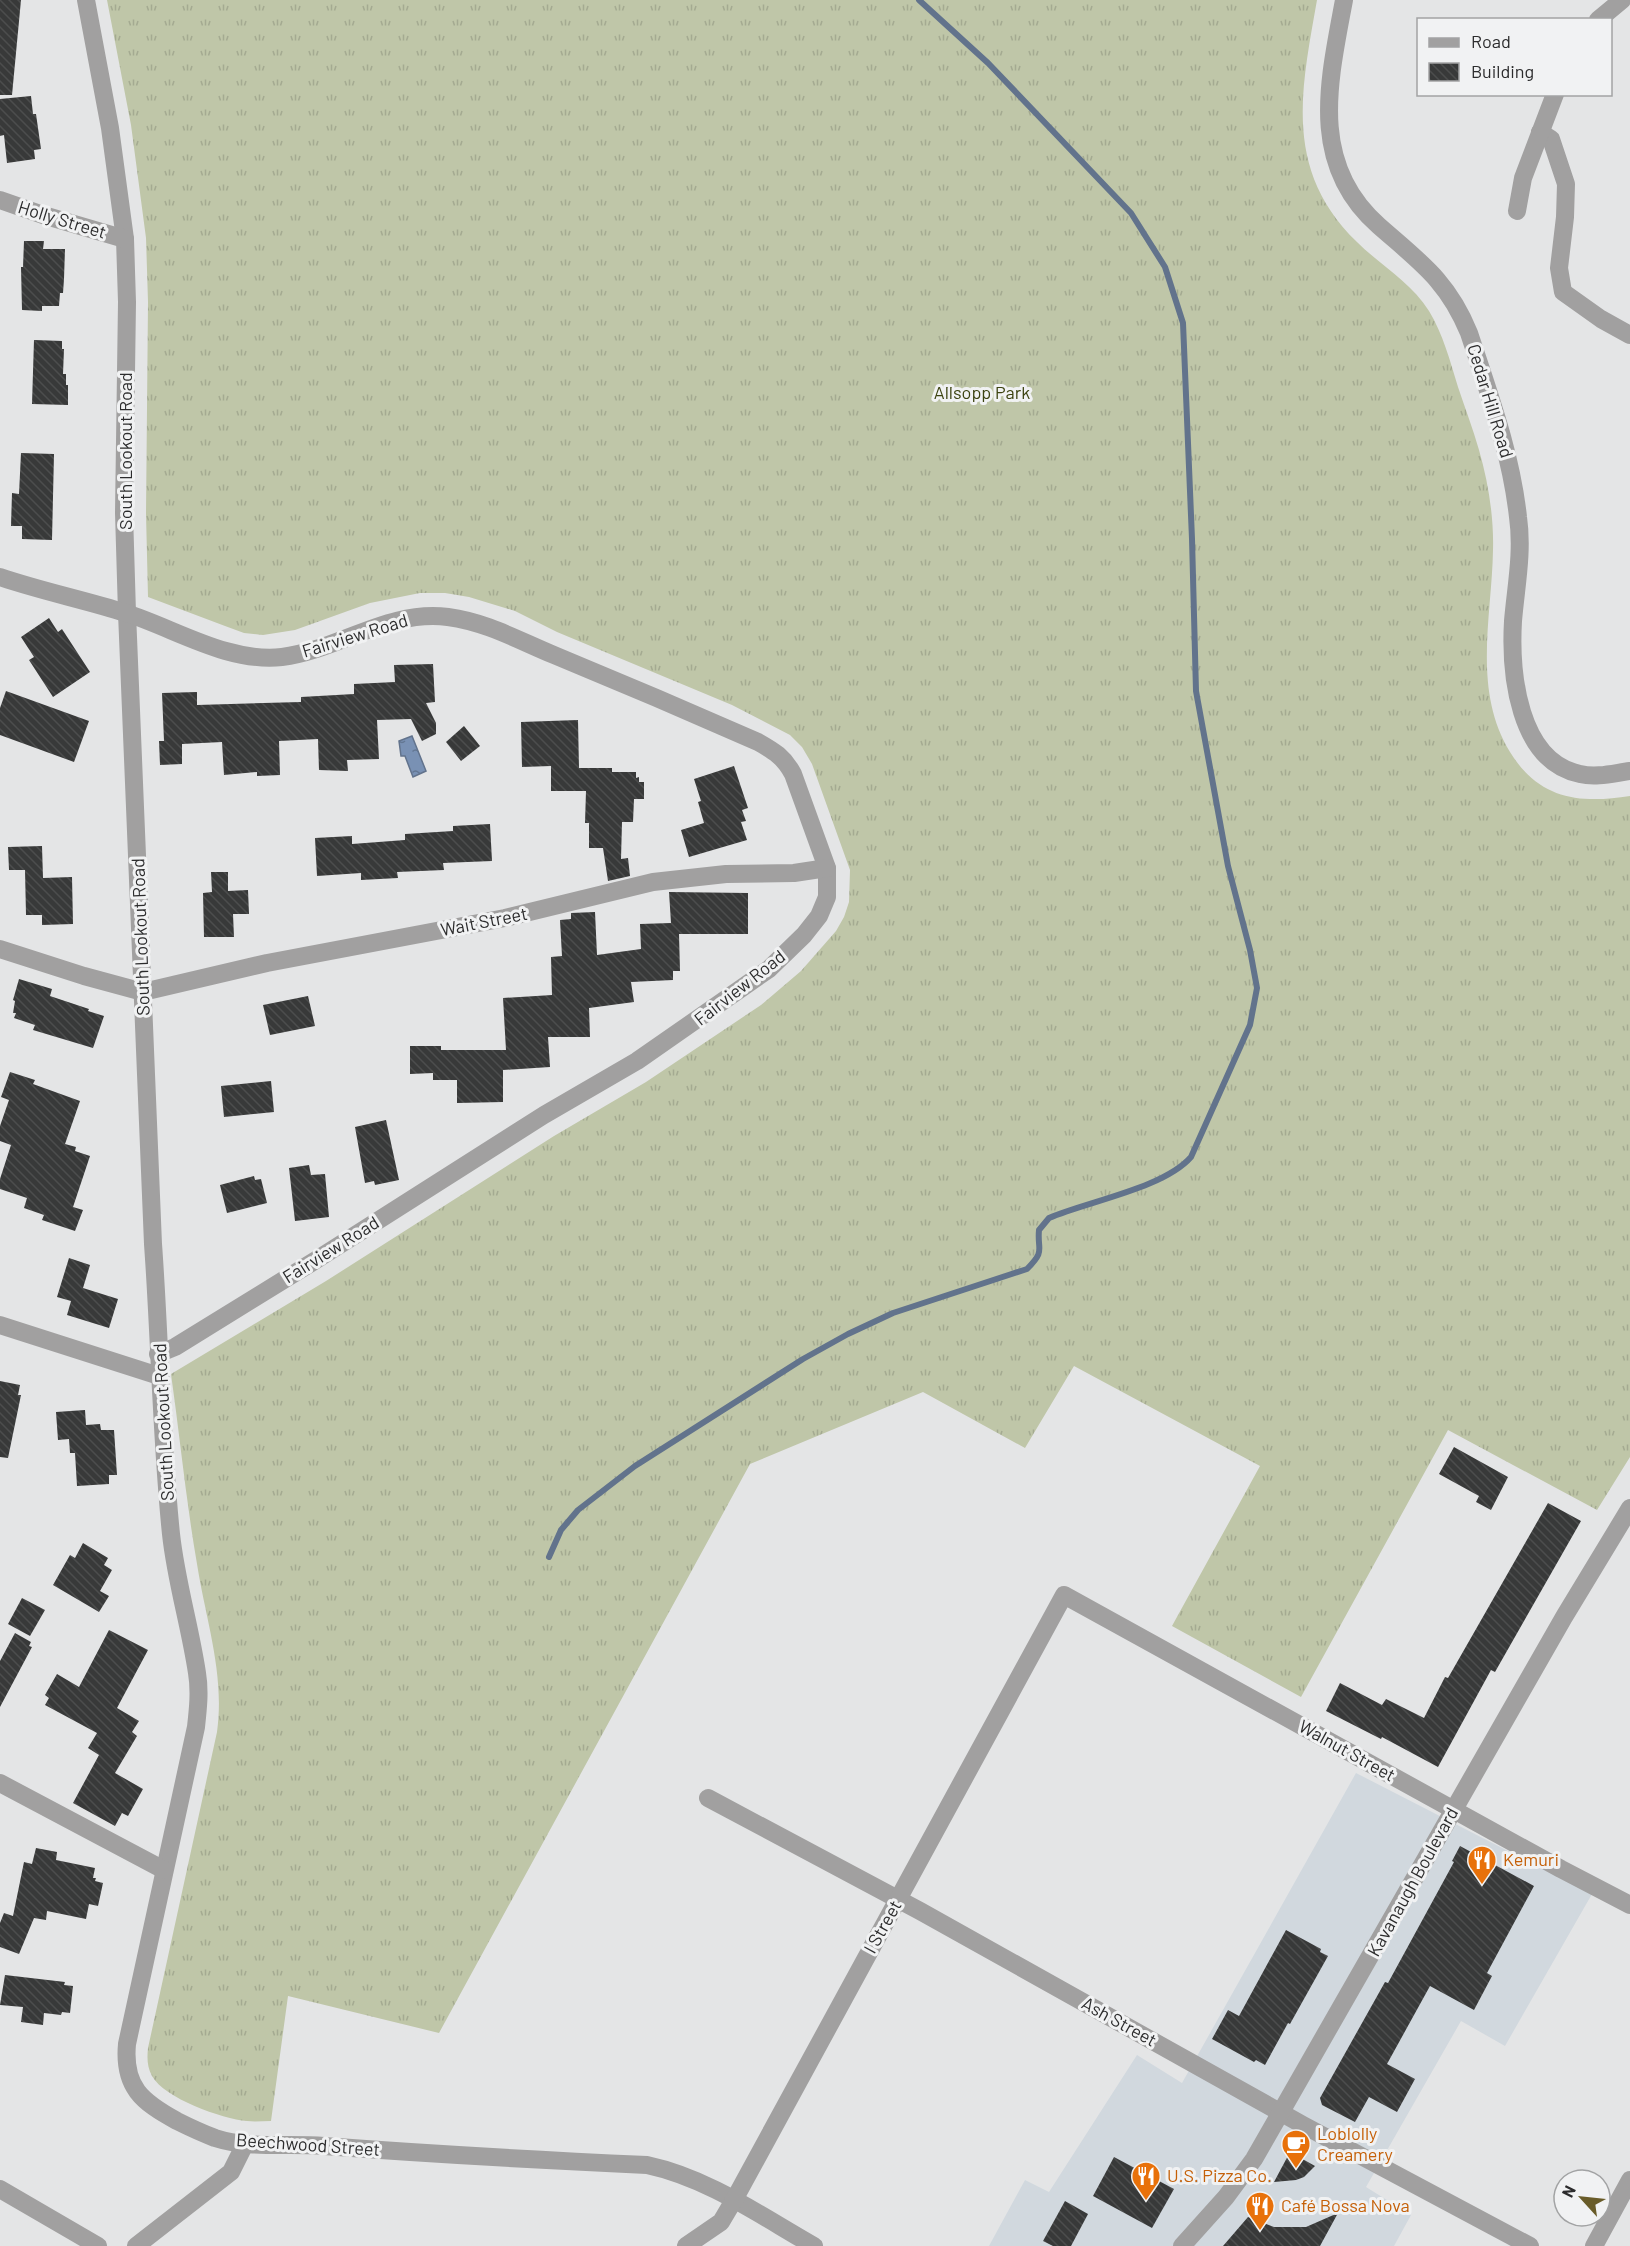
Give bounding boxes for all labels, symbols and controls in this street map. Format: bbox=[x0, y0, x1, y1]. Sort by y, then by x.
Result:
legend bbox=[1417, 18, 1612, 96]
text: Road bbox=[1471, 30, 1511, 52]
text: Building bbox=[1471, 60, 1534, 82]
street label: Holly Street bbox=[16, 195, 109, 243]
street label: Cedar Hill Road bbox=[1463, 341, 1519, 460]
street label: South Lookout Road bbox=[114, 372, 136, 530]
park label: Allsopp Park bbox=[934, 381, 1030, 403]
street label: Fairview Road bbox=[299, 609, 410, 662]
street label: South Lookout Road bbox=[126, 858, 154, 1016]
street label: Wait Street bbox=[439, 902, 529, 940]
street label: Fairview Road bbox=[690, 945, 789, 1030]
street label: Fairview Road bbox=[278, 1211, 383, 1287]
street label: South Lookout Road bbox=[148, 1343, 178, 1501]
street label: Walnut Street bbox=[1295, 1715, 1400, 1786]
street label: Kavanaugh Boulevard bbox=[1362, 1803, 1462, 1960]
restaurant icon: Kemuri bbox=[1466, 1844, 1498, 1886]
place label: Kemuri bbox=[1503, 1848, 1559, 1870]
street label: I Street bbox=[859, 1896, 906, 1957]
street label: Ash Street bbox=[1078, 1992, 1161, 2051]
place label: Loblolly Creamery bbox=[1317, 2122, 1393, 2165]
street label: Beechwood Street bbox=[235, 2128, 381, 2160]
cafe icon: Loblolly Creamery bbox=[1280, 2128, 1312, 2170]
restaurant icon: U.S. Pizza Co. bbox=[1130, 2160, 1162, 2202]
place label: U.S. Pizza Co. bbox=[1167, 2164, 1272, 2186]
north arrow bbox=[1552, 2168, 1612, 2228]
text: N bbox=[1557, 2182, 1579, 2200]
restaurant icon: Café Bossa Nova bbox=[1244, 2190, 1276, 2232]
place label: Café Bossa Nova bbox=[1281, 2194, 1410, 2216]

